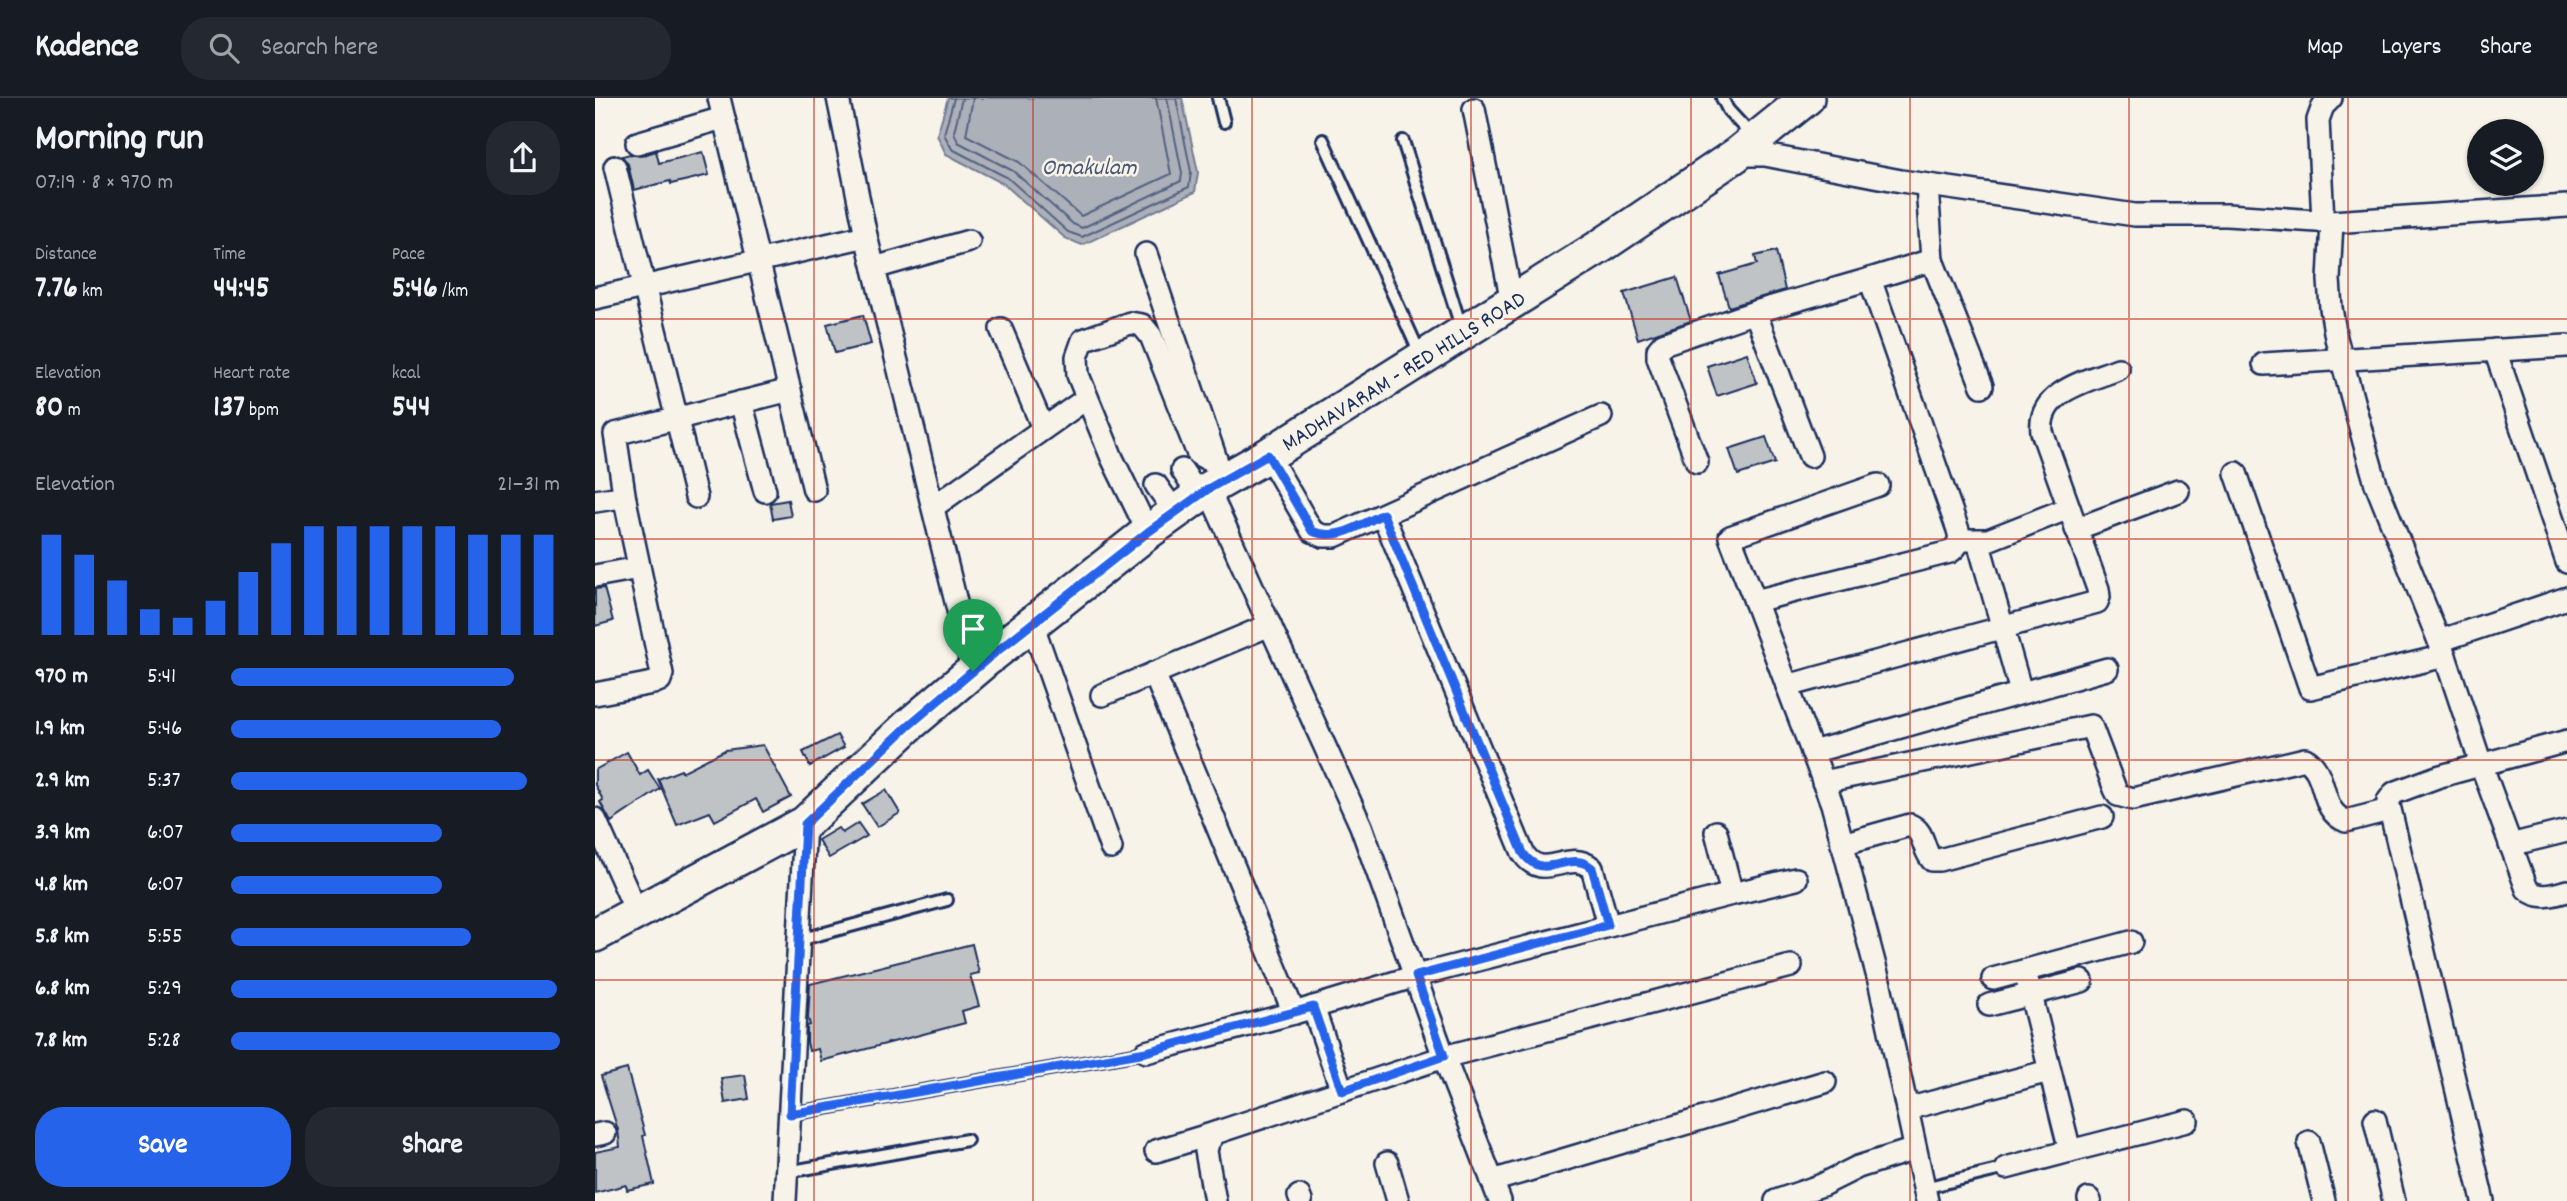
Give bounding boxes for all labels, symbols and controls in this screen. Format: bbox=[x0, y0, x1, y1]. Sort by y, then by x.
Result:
search box bbox=[181, 17, 671, 80]
text: Kadence bbox=[35, 25, 139, 72]
icon: search bbox=[205, 29, 243, 67]
text: Search here bbox=[261, 30, 378, 67]
text: Map bbox=[2307, 31, 2343, 65]
text: Layers bbox=[2381, 31, 2442, 65]
text: Share bbox=[2480, 31, 2532, 65]
text: Morning run bbox=[35, 113, 204, 168]
map controls bbox=[2467, 119, 2544, 196]
button: layers bbox=[2467, 119, 2544, 196]
button: share bbox=[486, 121, 560, 195]
water label: Omakulam bbox=[1041, 152, 1137, 186]
text: 07:19 · 8 × 970 m bbox=[35, 167, 173, 200]
text: Distance bbox=[35, 242, 97, 269]
text: Time bbox=[213, 242, 246, 269]
text: Pace bbox=[392, 242, 425, 269]
text: 7.76 bbox=[35, 269, 78, 312]
text: 44:45 bbox=[213, 269, 270, 312]
text: 5:46 bbox=[392, 269, 438, 312]
text: km bbox=[78, 279, 103, 306]
text: /km bbox=[438, 279, 468, 306]
street label: MADHAVARAM - RED HILLS ROAD bbox=[1276, 284, 1533, 462]
text: Elevation bbox=[35, 361, 101, 388]
text: Heart rate bbox=[213, 361, 290, 388]
text: kcal bbox=[392, 361, 421, 388]
text: 80 bbox=[35, 388, 63, 431]
text: 137 bbox=[213, 388, 245, 431]
text: 544 bbox=[392, 388, 430, 431]
text: m bbox=[63, 398, 81, 425]
text: bpm bbox=[245, 398, 279, 425]
text: Elevation bbox=[35, 469, 115, 502]
text: 21–31 m bbox=[497, 469, 560, 502]
pin bbox=[943, 599, 1003, 671]
icon: arrive bbox=[954, 610, 992, 648]
text: 970 m bbox=[35, 661, 88, 694]
text: 5:41 bbox=[147, 661, 176, 694]
text: 1.9 km bbox=[35, 713, 85, 746]
text: 5:46 bbox=[147, 713, 182, 746]
text: 2.9 km bbox=[35, 765, 90, 798]
text: 5:37 bbox=[147, 765, 181, 798]
text: 3.9 km bbox=[35, 817, 90, 850]
text: 6:07 bbox=[147, 817, 183, 850]
text: 4.8 km bbox=[35, 869, 88, 902]
text: 6:07 bbox=[147, 869, 183, 902]
text: 5.8 km bbox=[35, 921, 89, 954]
text: 5:55 bbox=[147, 921, 183, 954]
text: 6.8 km bbox=[35, 973, 90, 1006]
text: 5:29 bbox=[147, 973, 182, 1006]
text: 7.8 km bbox=[35, 1025, 87, 1058]
text: 5:28 bbox=[147, 1025, 181, 1058]
button: Save bbox=[35, 1107, 291, 1187]
button: Share bbox=[305, 1107, 560, 1187]

